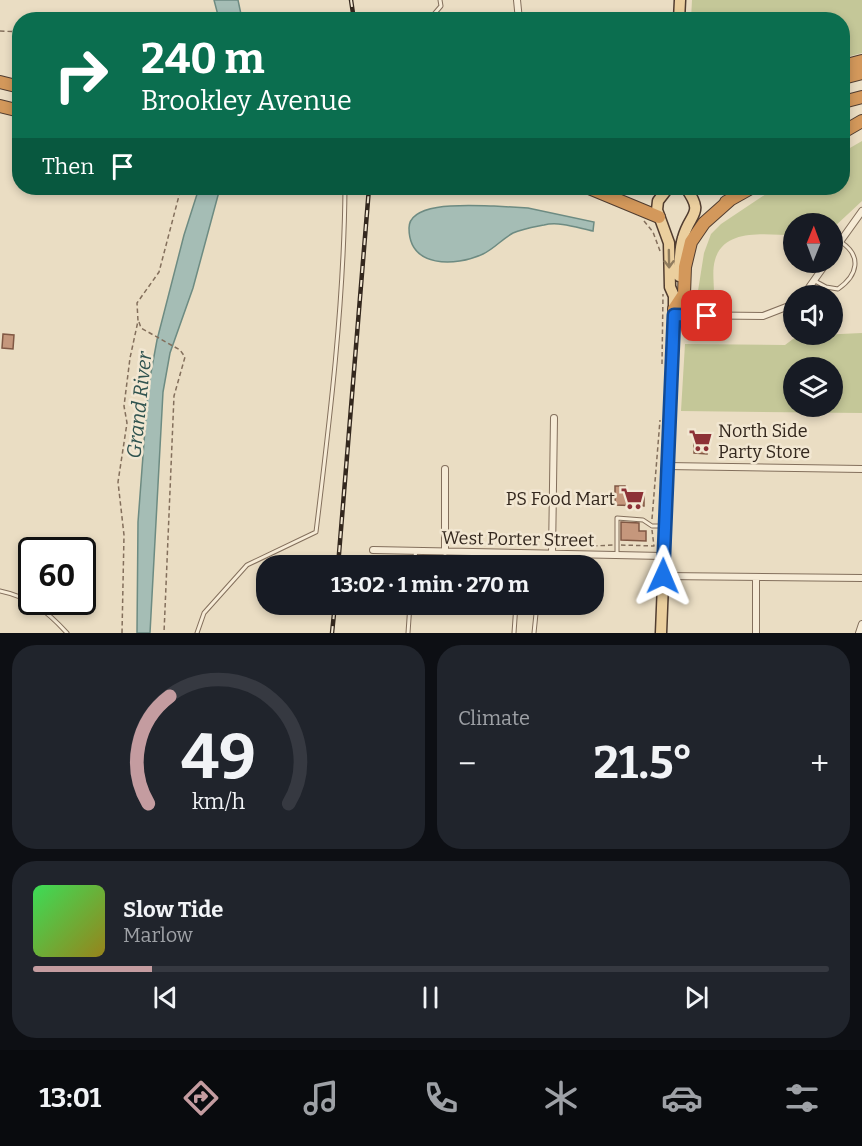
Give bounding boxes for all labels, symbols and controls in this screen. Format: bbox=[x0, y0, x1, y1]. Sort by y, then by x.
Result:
text: 240 m bbox=[141, 34, 265, 84]
icon: right bbox=[42, 36, 120, 114]
text: Brookley Avenue bbox=[141, 85, 352, 117]
icon: arrive bbox=[106, 150, 139, 183]
text: Then bbox=[42, 153, 94, 180]
north arrow bbox=[783, 213, 843, 273]
map controls bbox=[783, 213, 843, 417]
one-way arrow bbox=[664, 249, 675, 269]
button: sound bbox=[783, 285, 843, 345]
pin bbox=[681, 290, 732, 341]
icon: arrive bbox=[690, 299, 723, 332]
water label: Grand River bbox=[121, 350, 157, 460]
button: layers bbox=[783, 357, 843, 417]
place label: North Side Party Store bbox=[718, 420, 810, 463]
supermarket icon: North Side Party Store bbox=[687, 428, 713, 454]
supermarket icon: PS Food Mart bbox=[620, 486, 646, 512]
place label: PS Food Mart bbox=[506, 488, 615, 510]
street label: West Porter Street bbox=[441, 527, 595, 551]
speed limit sign: 60 bbox=[18, 537, 96, 615]
position arrow bbox=[631, 544, 695, 608]
text: 13:02 · 1 min · 270 m bbox=[331, 571, 529, 598]
text: Climate bbox=[458, 706, 530, 730]
text: 49 bbox=[181, 720, 256, 795]
text: 21.5° bbox=[593, 736, 693, 790]
text: − bbox=[458, 744, 476, 784]
text: + bbox=[810, 744, 829, 784]
text: km/h bbox=[192, 789, 245, 815]
text: Slow Tide bbox=[123, 896, 223, 923]
text: Marlow bbox=[123, 923, 193, 947]
icon: previous bbox=[149, 981, 182, 1014]
icon: pause bbox=[414, 981, 447, 1014]
icon: next bbox=[680, 981, 713, 1014]
icon: directions bbox=[180, 1077, 222, 1119]
icon: music bbox=[300, 1077, 342, 1119]
icon: phone bbox=[420, 1077, 462, 1119]
icon: climate bbox=[540, 1077, 582, 1119]
icon: car bbox=[661, 1077, 703, 1119]
icon: filters bbox=[781, 1077, 823, 1119]
text: 13:01 bbox=[39, 1082, 101, 1114]

